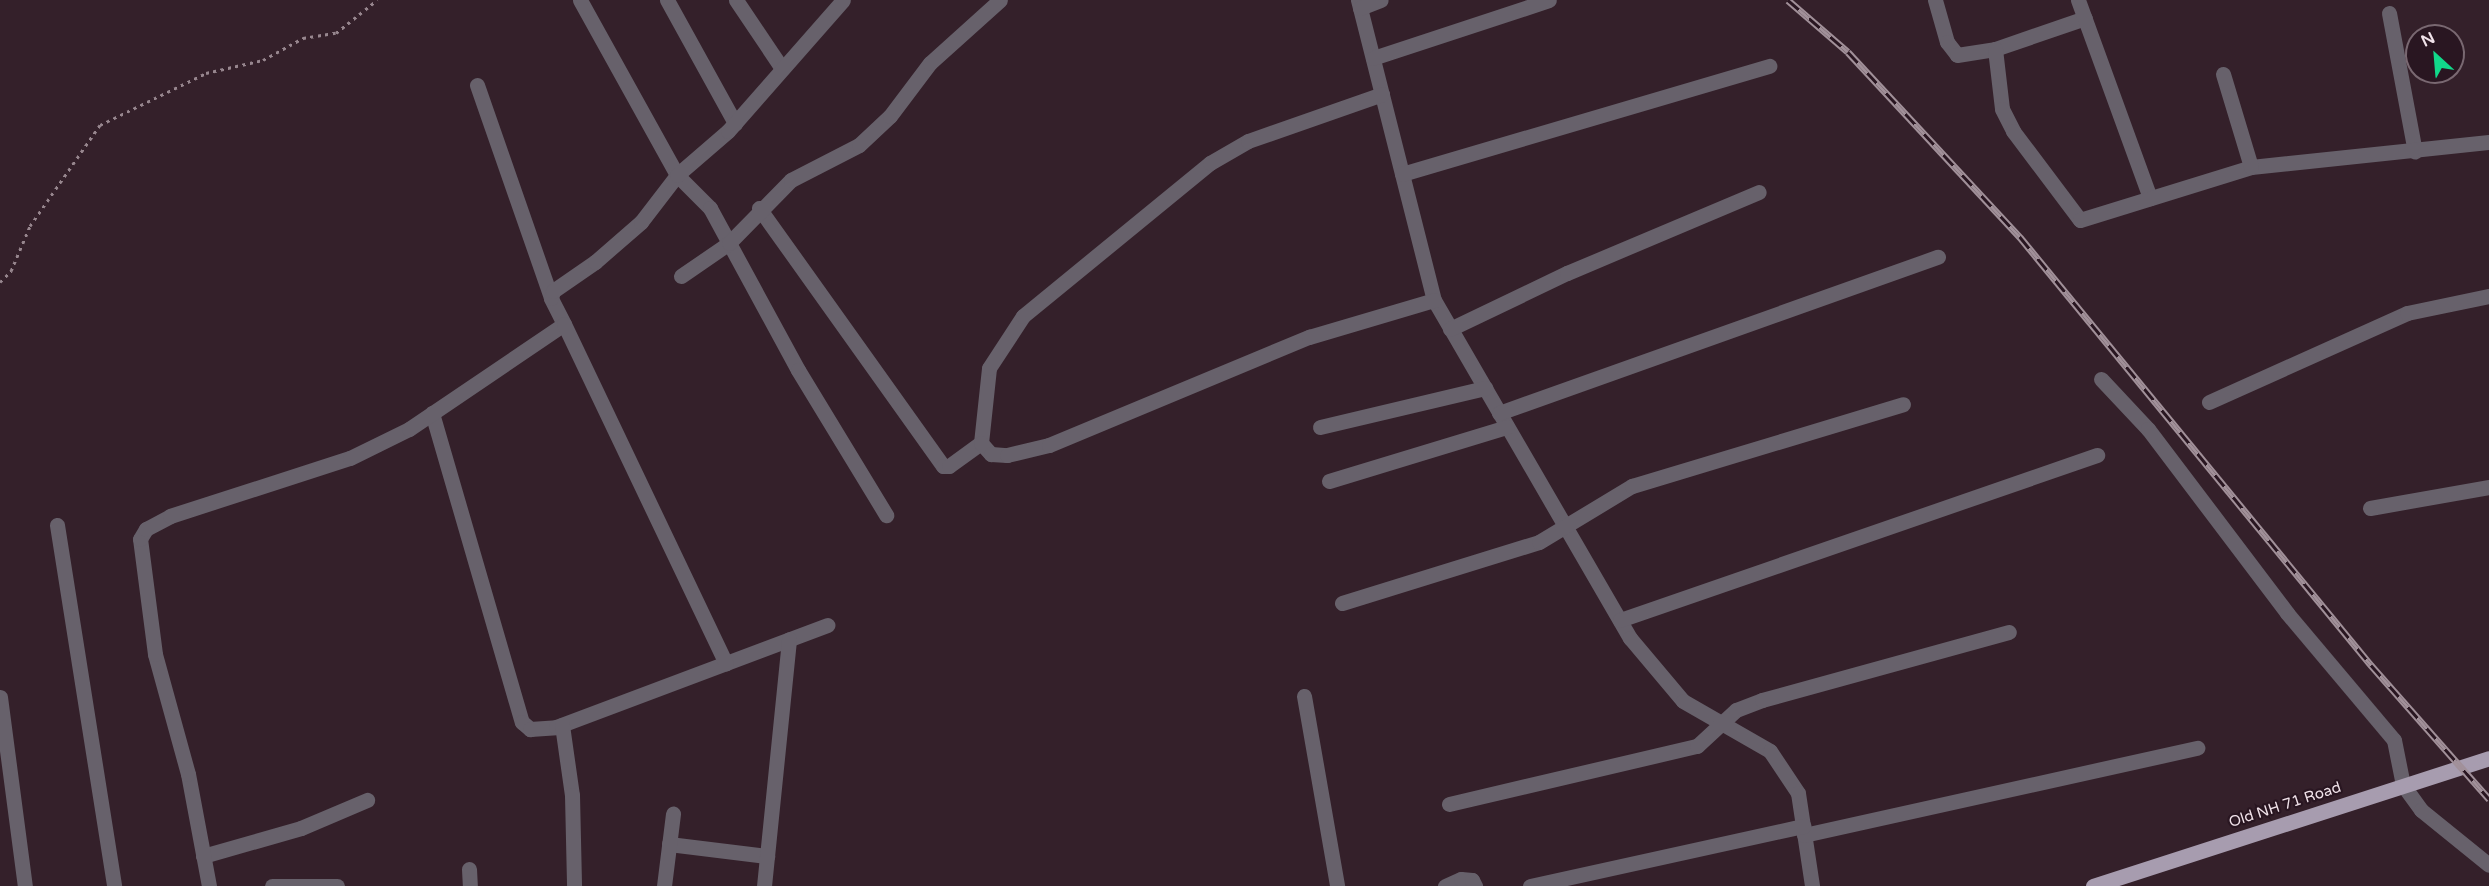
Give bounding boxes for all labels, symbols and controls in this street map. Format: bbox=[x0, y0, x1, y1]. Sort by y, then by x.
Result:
north arrow bbox=[2405, 24, 2465, 84]
text: N bbox=[2418, 28, 2438, 51]
street label: Old NH 71 Road bbox=[2227, 778, 2343, 832]

